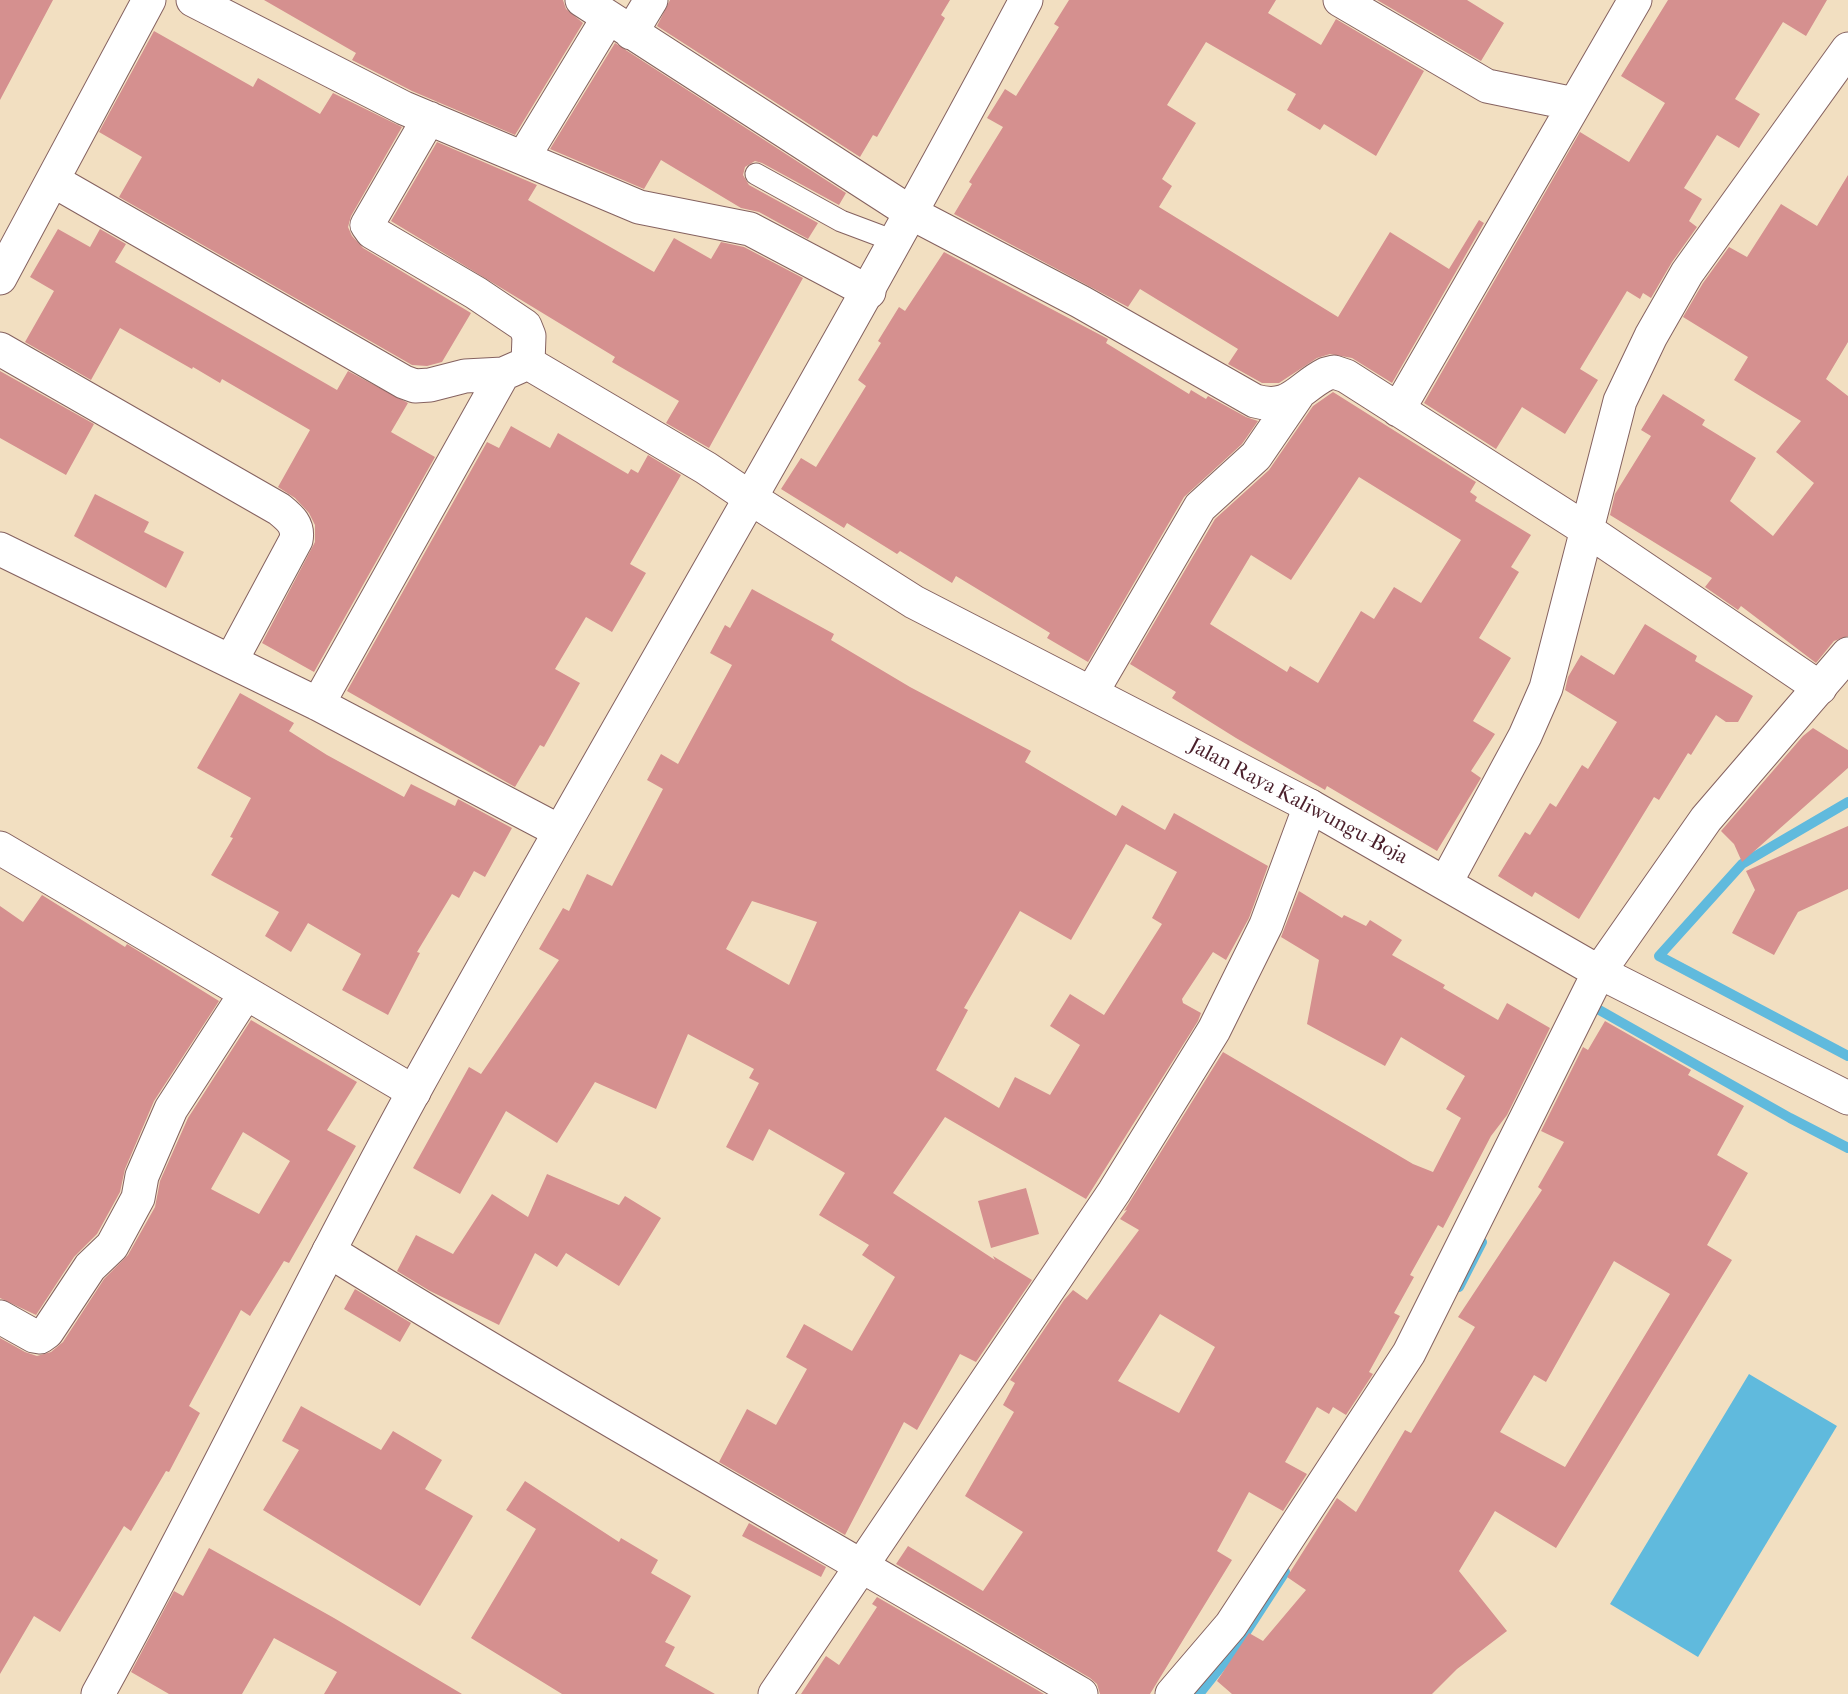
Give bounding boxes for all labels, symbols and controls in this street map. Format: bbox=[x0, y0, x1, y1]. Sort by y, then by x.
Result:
street label: Jalan Raya Kaliwungu-Boja bbox=[1184, 734, 1412, 870]

